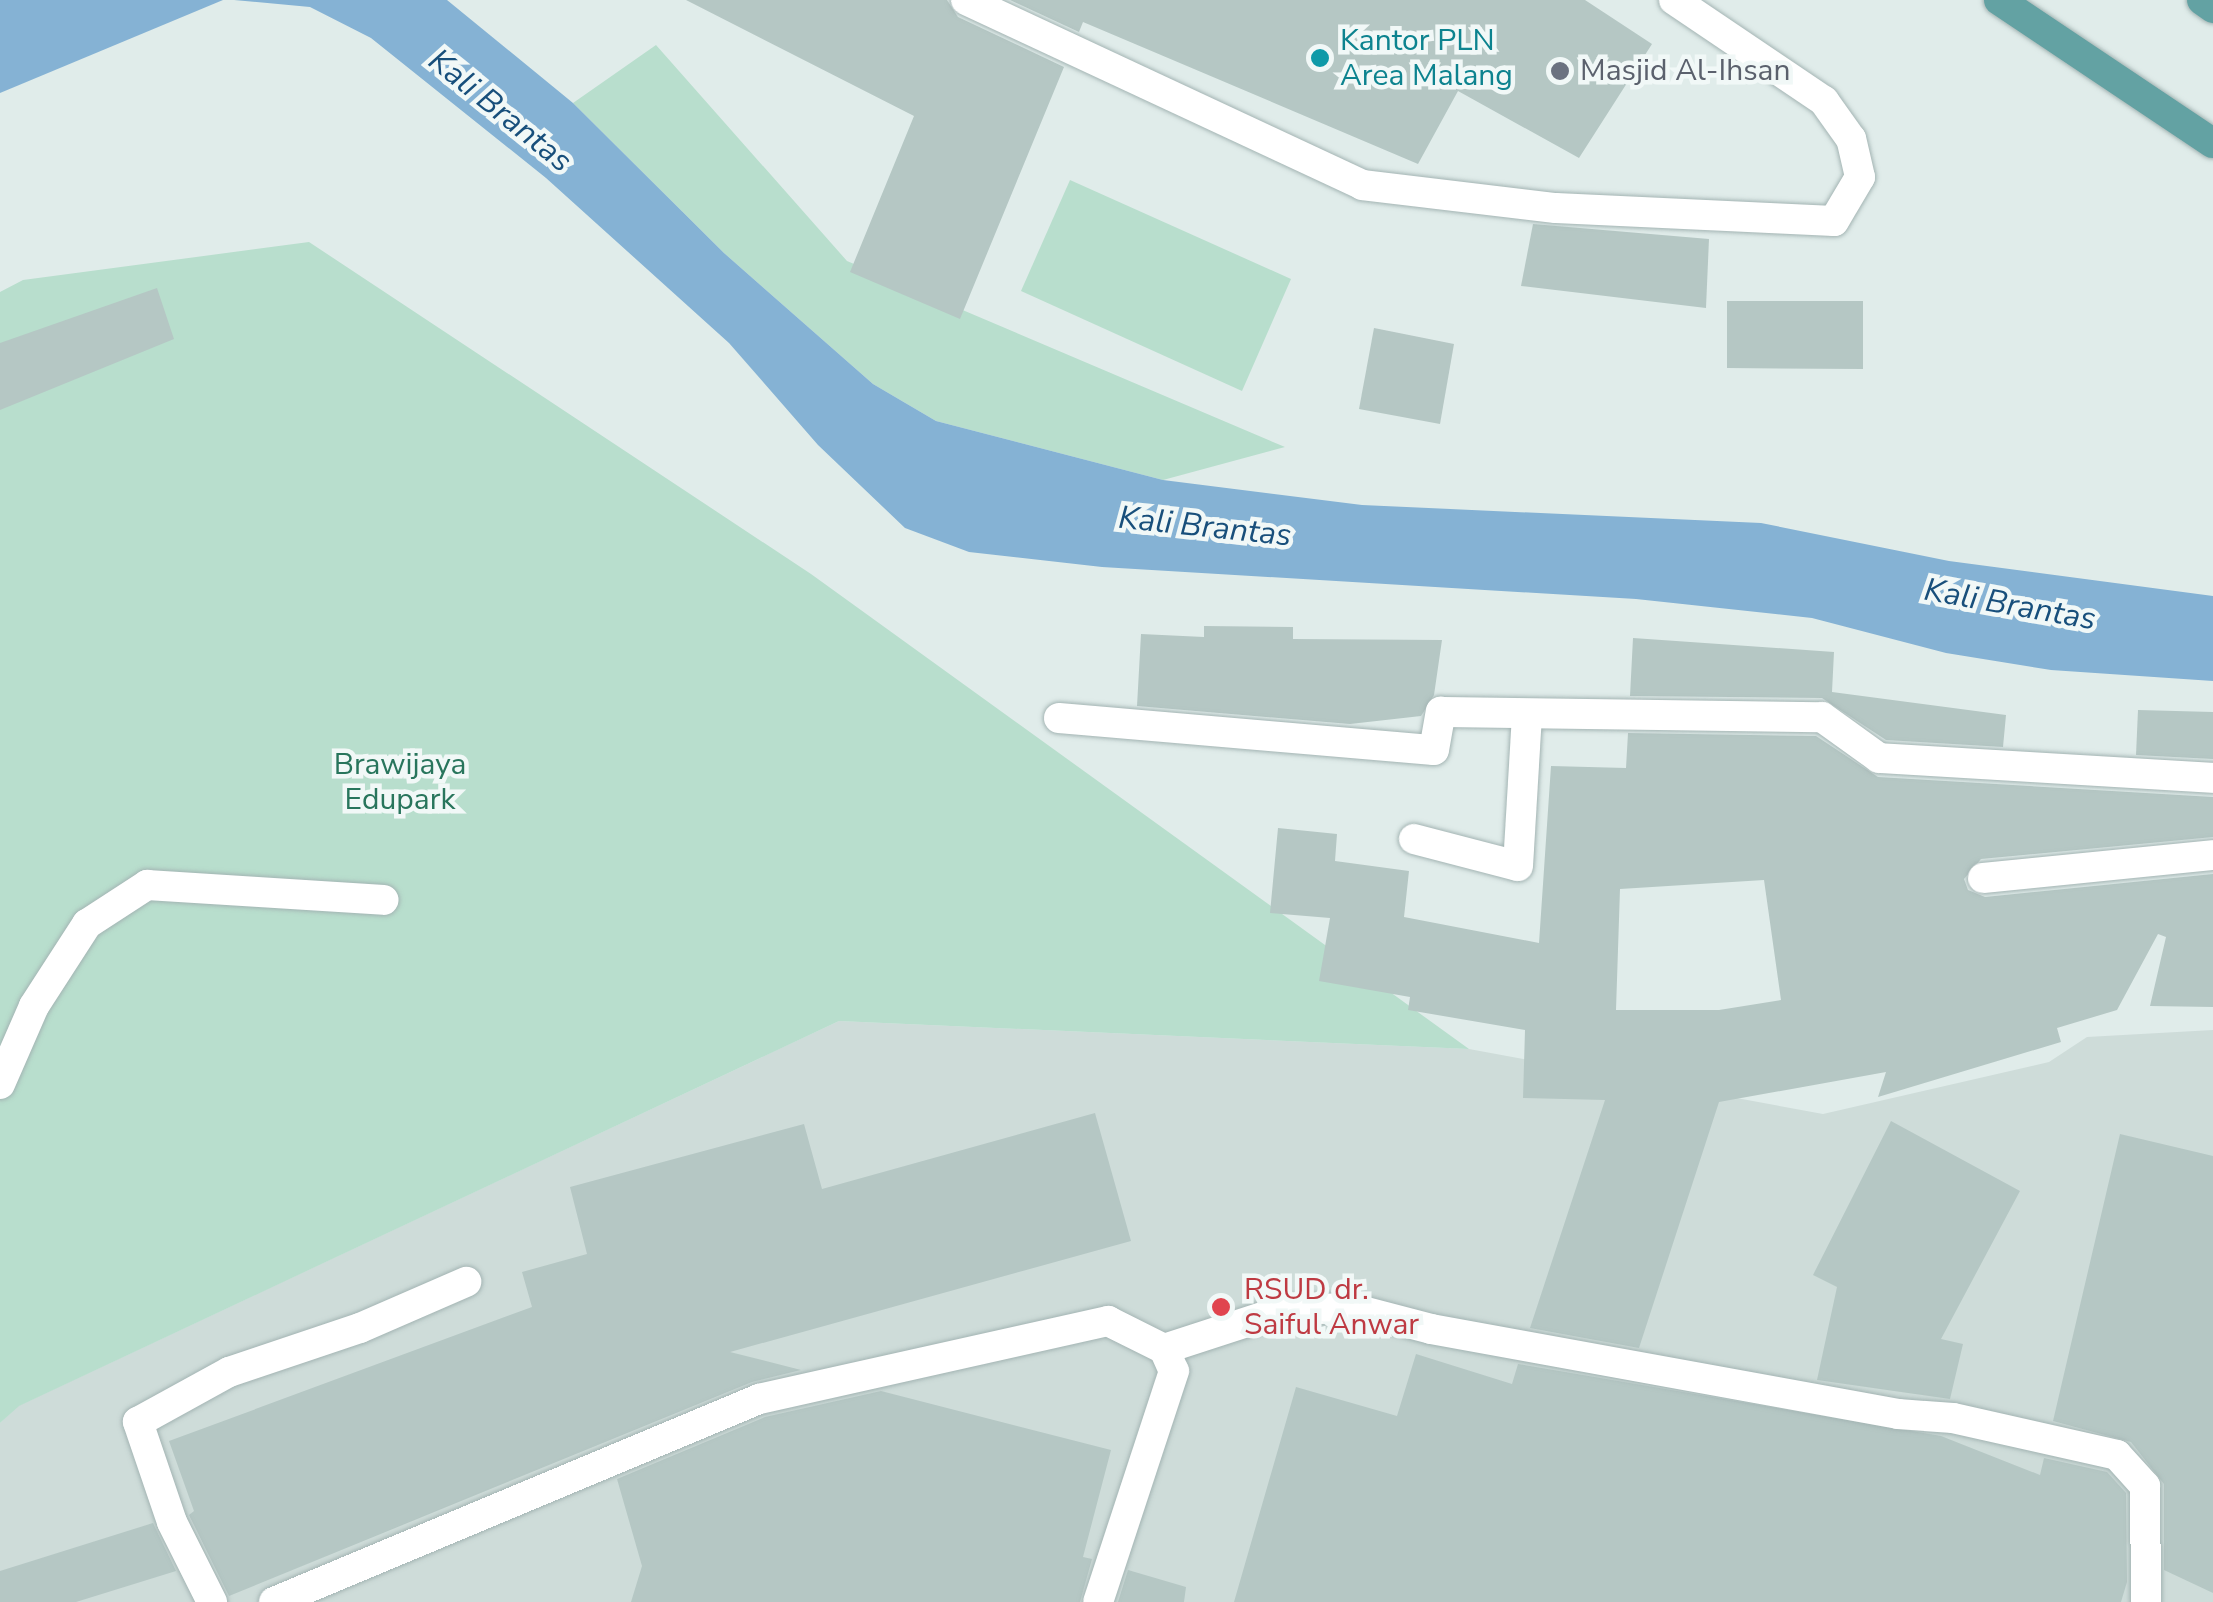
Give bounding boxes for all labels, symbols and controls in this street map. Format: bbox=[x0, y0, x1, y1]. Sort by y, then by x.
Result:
place label: Kantor PLN Area Malang bbox=[1340, 23, 1513, 94]
water label: Kali Brantas bbox=[420, 41, 580, 181]
marker: Kantor PLN Area Malang bbox=[1309, 47, 1331, 69]
place label: Masjid Al-Ihsan bbox=[1580, 53, 1791, 89]
marker: Masjid Al-Ihsan bbox=[1549, 60, 1571, 82]
water label: Kali Brantas bbox=[1117, 499, 1293, 555]
water label: Kali Brantas bbox=[1921, 571, 2099, 639]
park label: Brawijaya Edupark bbox=[334, 747, 466, 818]
place label: RSUD dr. Saiful Anwar bbox=[1244, 1272, 1419, 1342]
marker: RSUD dr. Saiful Anwar bbox=[1208, 1294, 1234, 1320]

